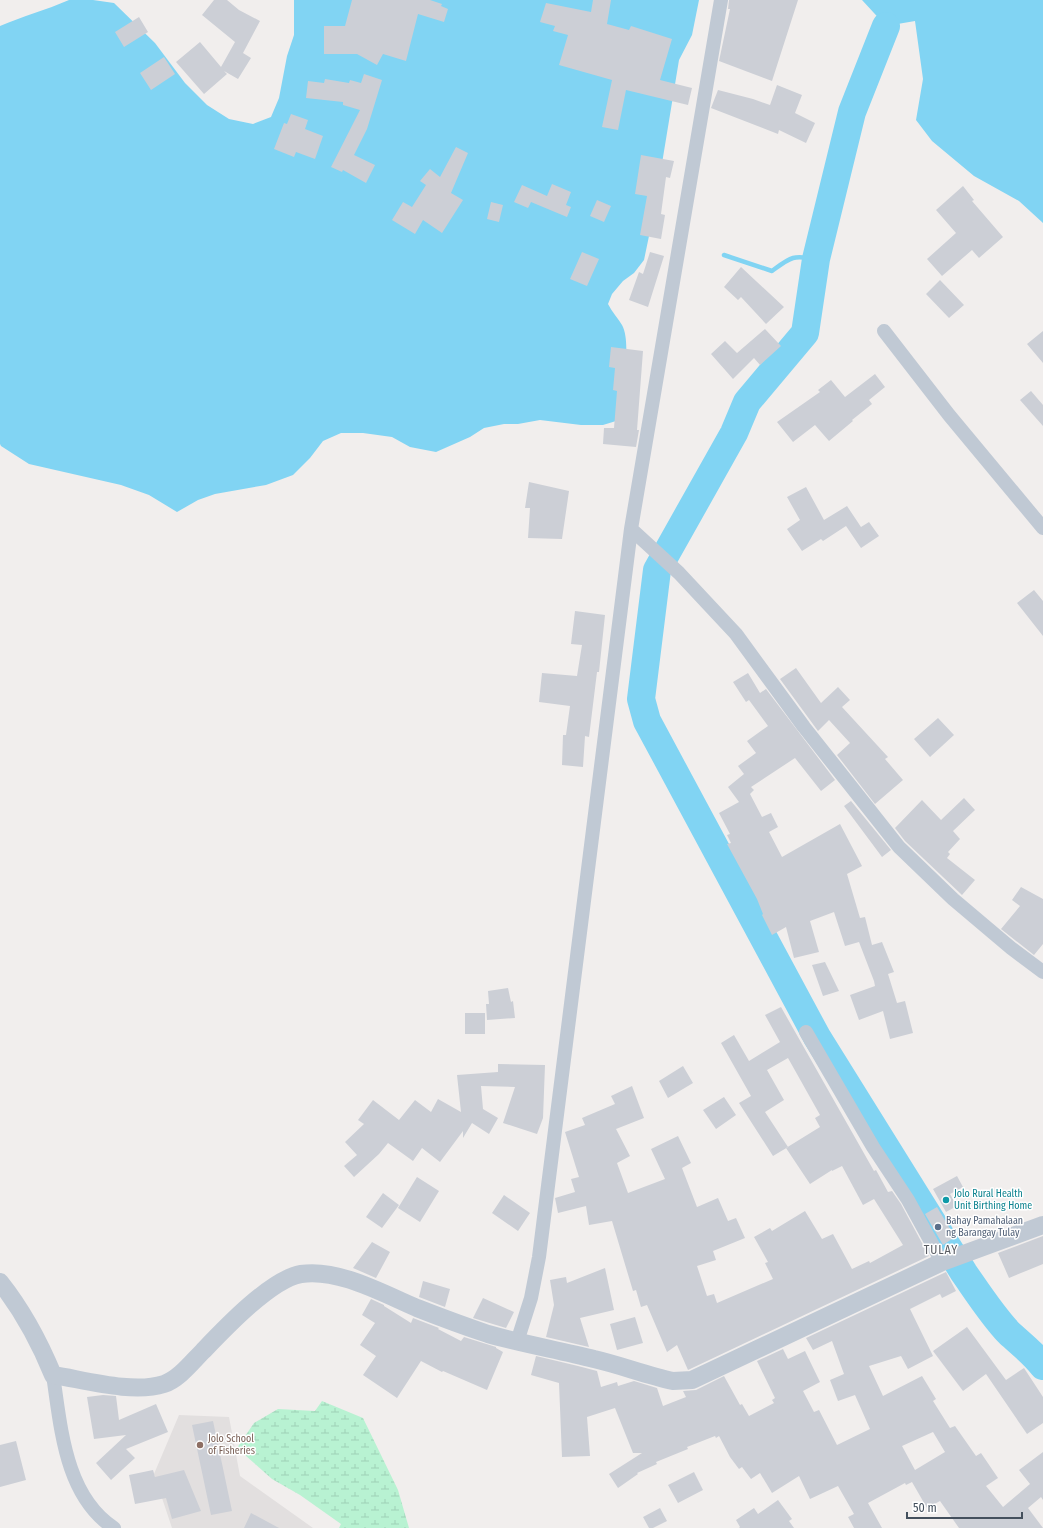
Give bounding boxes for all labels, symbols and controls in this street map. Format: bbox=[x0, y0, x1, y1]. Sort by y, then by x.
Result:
place label: Jolo Rural Health Unit Birthing Home bbox=[954, 1188, 1032, 1212]
marker: Jolo Rural Health Unit Birthing Home bbox=[941, 1195, 951, 1205]
place label: Bahay Pamahalaan ng Barangay Tulay bbox=[946, 1215, 1023, 1239]
marker: Bahay Pamahalaan ng Barangay Tulay bbox=[933, 1222, 943, 1232]
district label: TULAY bbox=[924, 1243, 958, 1257]
place label: Jolo School of Fisheries bbox=[208, 1433, 255, 1457]
marker: Jolo School of Fisheries bbox=[195, 1440, 205, 1450]
scale bar bbox=[907, 1494, 1022, 1520]
text: 50 m bbox=[913, 1501, 937, 1515]

